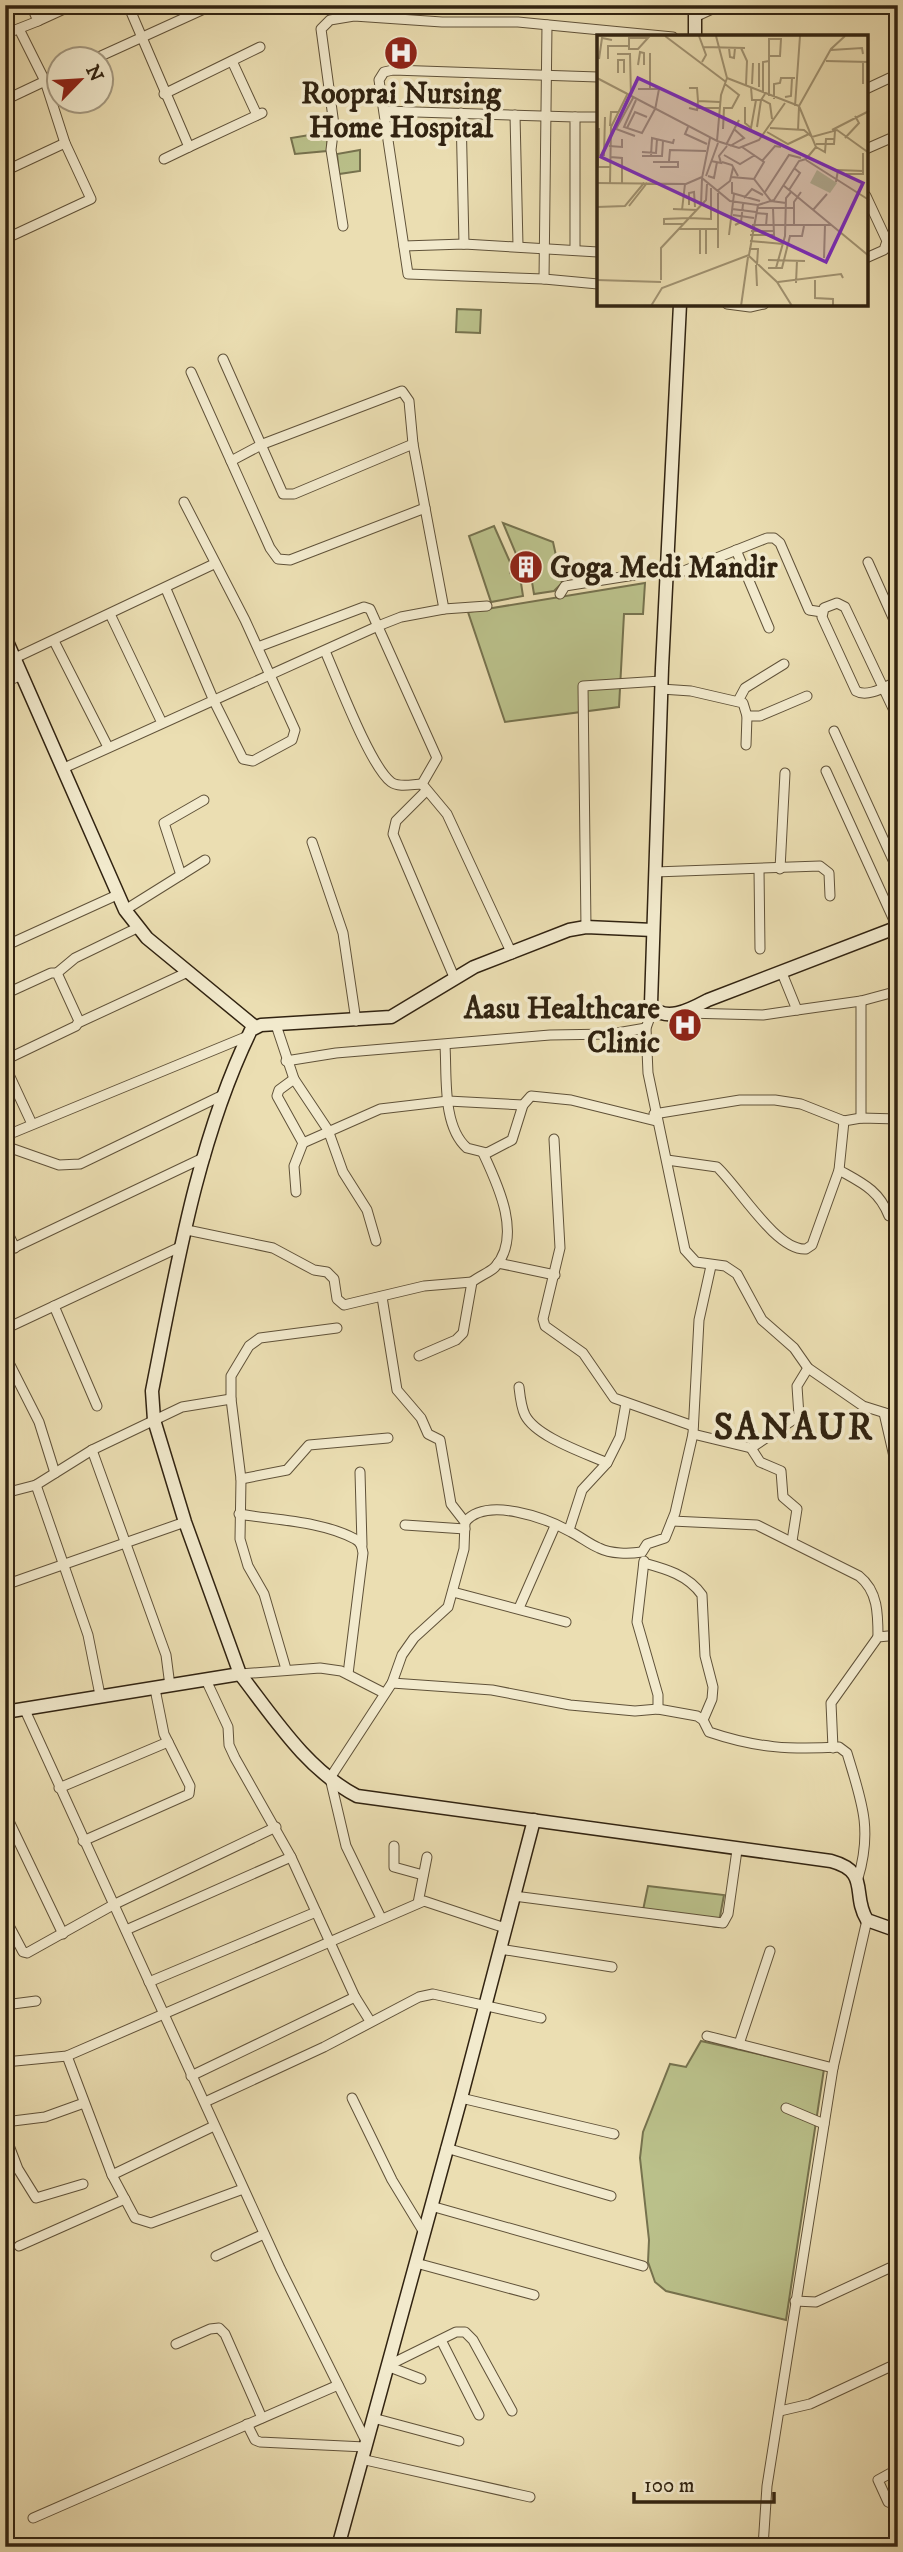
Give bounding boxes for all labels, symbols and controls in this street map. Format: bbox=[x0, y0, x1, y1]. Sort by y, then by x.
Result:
hospital icon: Rooprai Nursing Home Hospital bbox=[382, 34, 420, 72]
inset map bbox=[597, 35, 868, 306]
north arrow bbox=[46, 46, 116, 116]
text: N bbox=[80, 62, 108, 86]
place label: Rooprai Nursing Home Hospital bbox=[301, 76, 502, 147]
building icon: Goga Medi Mandir bbox=[507, 548, 545, 586]
place label: Goga Medi Mandir bbox=[550, 550, 778, 587]
place label: Aasu Healthcare Clinic bbox=[463, 991, 661, 1062]
hospital icon: Aasu Healthcare Clinic bbox=[666, 1006, 704, 1044]
district label: SANAUR bbox=[714, 1405, 874, 1452]
scale bar bbox=[634, 2461, 774, 2505]
text: 100 m bbox=[644, 2473, 695, 2499]

